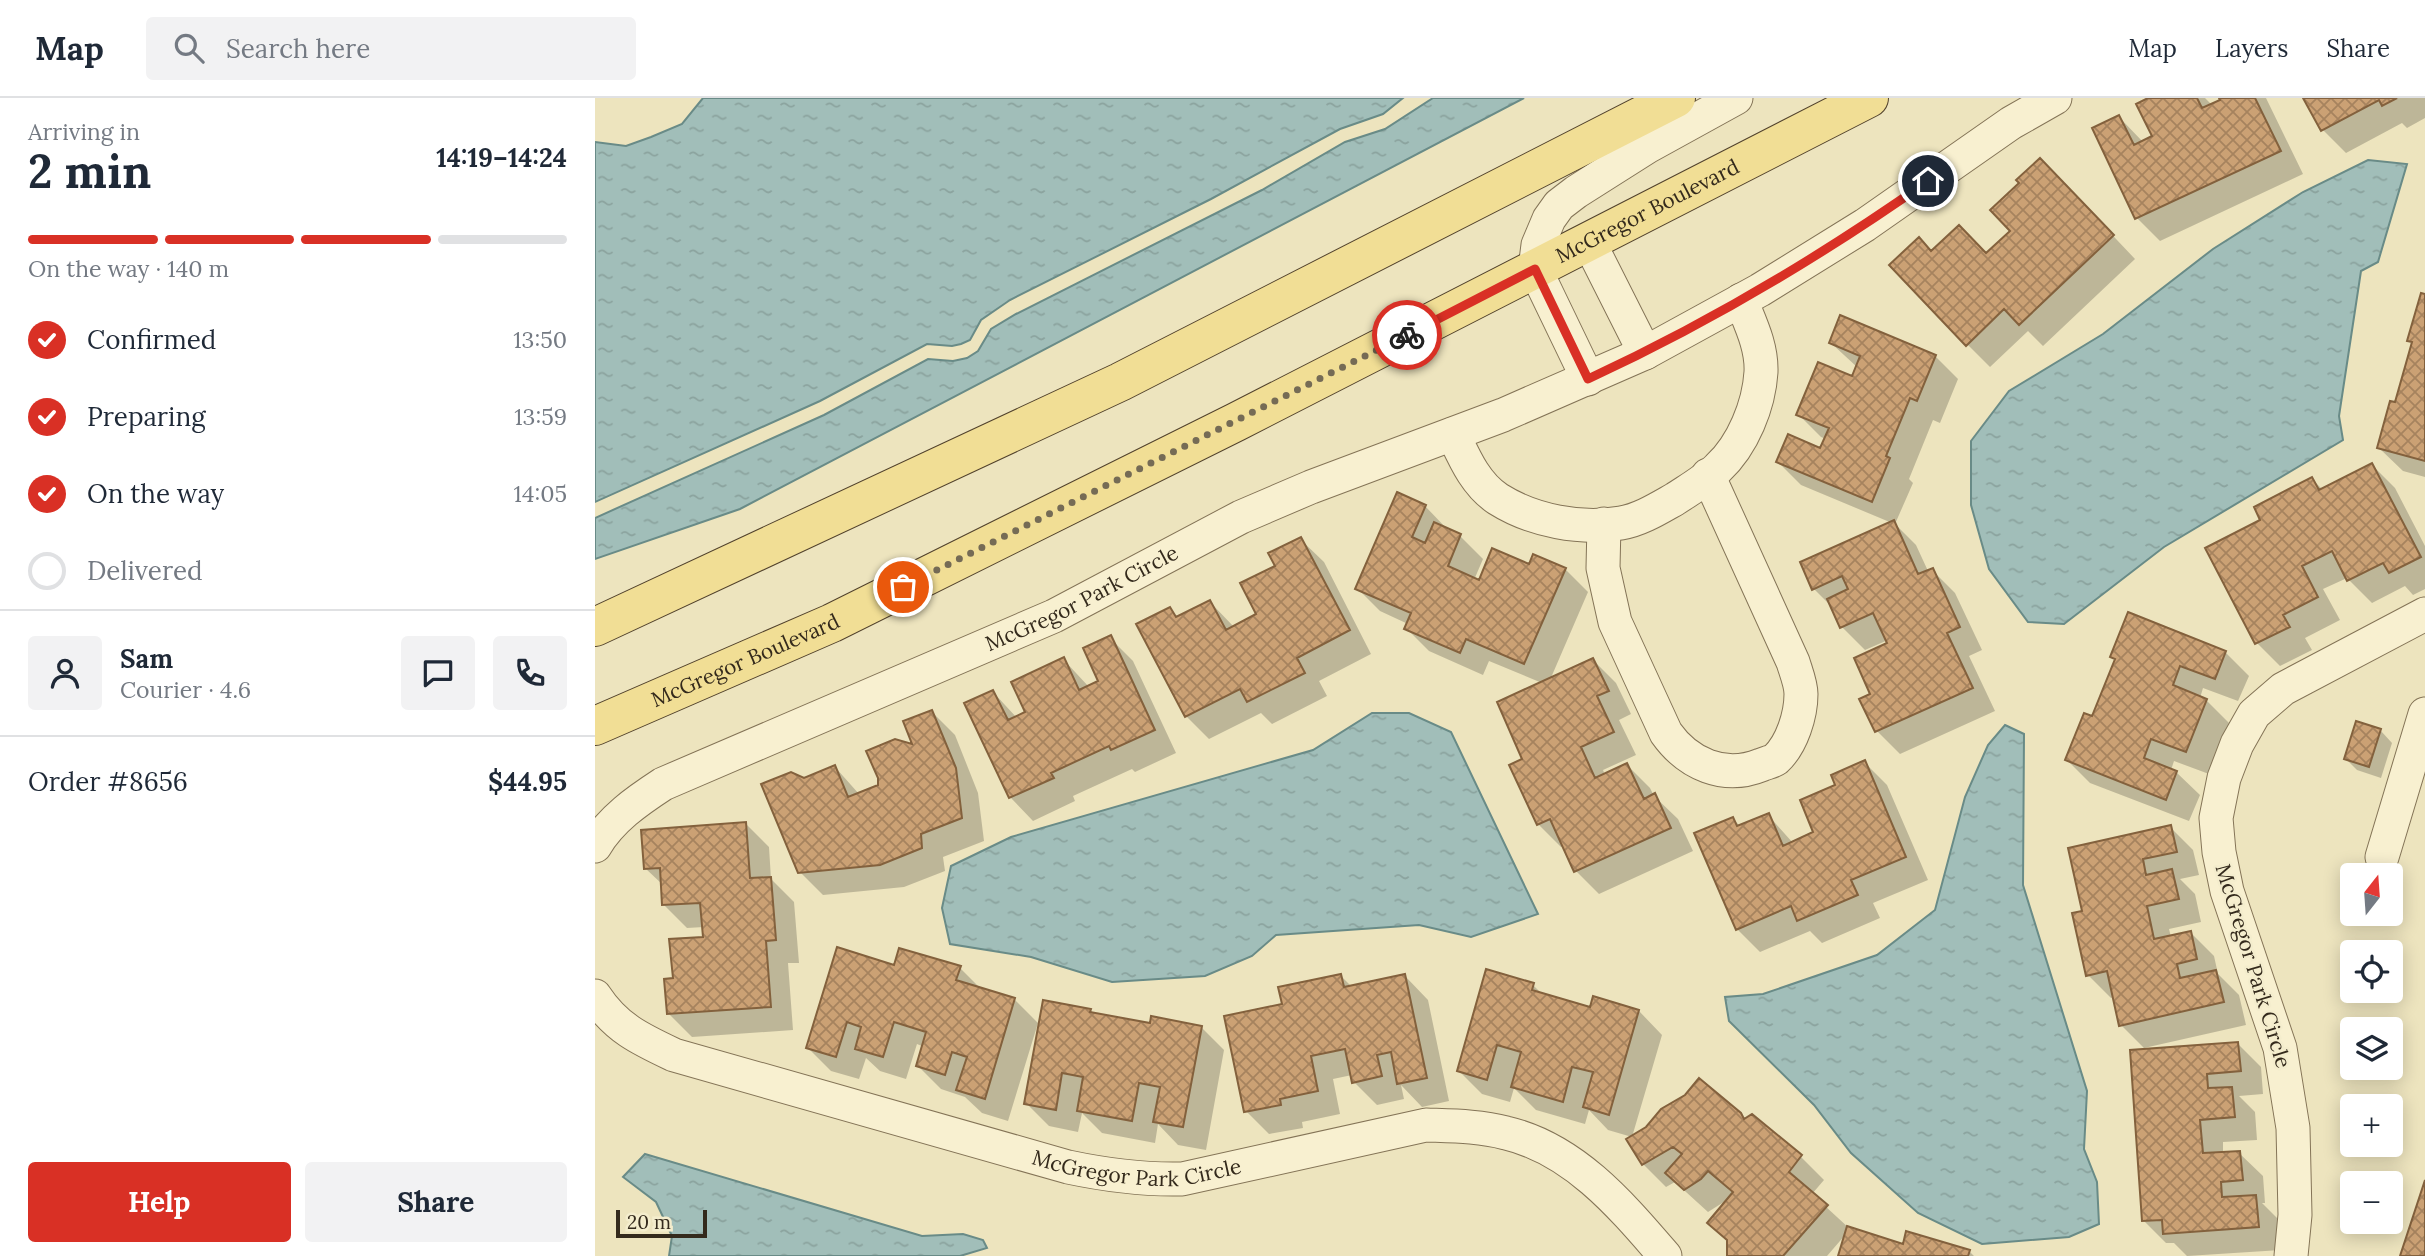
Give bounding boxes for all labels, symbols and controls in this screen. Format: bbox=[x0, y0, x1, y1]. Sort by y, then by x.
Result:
search box bbox=[146, 17, 636, 80]
text: Map bbox=[35, 27, 104, 69]
icon: search bbox=[170, 29, 208, 67]
text: Search here bbox=[226, 32, 370, 65]
text: Map bbox=[2128, 33, 2177, 64]
text: Layers bbox=[2215, 33, 2288, 64]
text: Share bbox=[2326, 33, 2390, 64]
text: Arriving in bbox=[28, 117, 140, 146]
text: 14:19–14:24 bbox=[436, 141, 567, 174]
text: 2 min bbox=[28, 142, 151, 201]
pin bbox=[1898, 151, 1958, 211]
street label: McGregor Boulevard bbox=[1551, 153, 1744, 269]
icon: home bbox=[1909, 162, 1947, 200]
text: On the way · 140 m bbox=[28, 254, 229, 283]
courier bbox=[1372, 300, 1442, 370]
icon: bike bbox=[1388, 316, 1426, 354]
icon: check bbox=[28, 321, 66, 359]
text: Confirmed bbox=[87, 323, 216, 356]
text: 13:50 bbox=[513, 325, 567, 354]
icon: check bbox=[28, 398, 66, 436]
text: Preparing bbox=[87, 400, 206, 433]
text: 13:59 bbox=[514, 402, 567, 431]
icon: check bbox=[28, 475, 66, 513]
text: On the way bbox=[87, 477, 224, 510]
text: 14:05 bbox=[514, 479, 567, 508]
street label: McGregor Park Circle bbox=[981, 539, 1183, 657]
text: Delivered bbox=[87, 554, 203, 587]
pin bbox=[873, 557, 933, 617]
icon: bag bbox=[884, 568, 922, 606]
street label: McGregor Boulevard bbox=[647, 607, 844, 713]
button: person bbox=[28, 636, 102, 710]
button: chat bbox=[401, 636, 475, 710]
button: phone bbox=[493, 636, 567, 710]
text: Sam bbox=[120, 642, 173, 675]
text: Courier · 4.6 bbox=[120, 675, 251, 704]
text: Order #8656 bbox=[28, 765, 188, 798]
text: $44.95 bbox=[488, 765, 567, 798]
street label: McGregor Park Circle bbox=[2210, 861, 2297, 1071]
north arrow bbox=[2340, 863, 2403, 926]
map controls bbox=[2340, 863, 2403, 1234]
button: locate bbox=[2340, 940, 2403, 1003]
button: layers bbox=[2340, 1017, 2403, 1080]
button: + bbox=[2340, 1094, 2403, 1157]
street label: McGregor Park Circle bbox=[1029, 1143, 1244, 1192]
button: Help bbox=[28, 1162, 291, 1242]
button: Share bbox=[305, 1162, 567, 1242]
button: − bbox=[2340, 1171, 2403, 1234]
scale bar bbox=[616, 1207, 707, 1239]
text: 20 m bbox=[627, 1210, 671, 1234]

